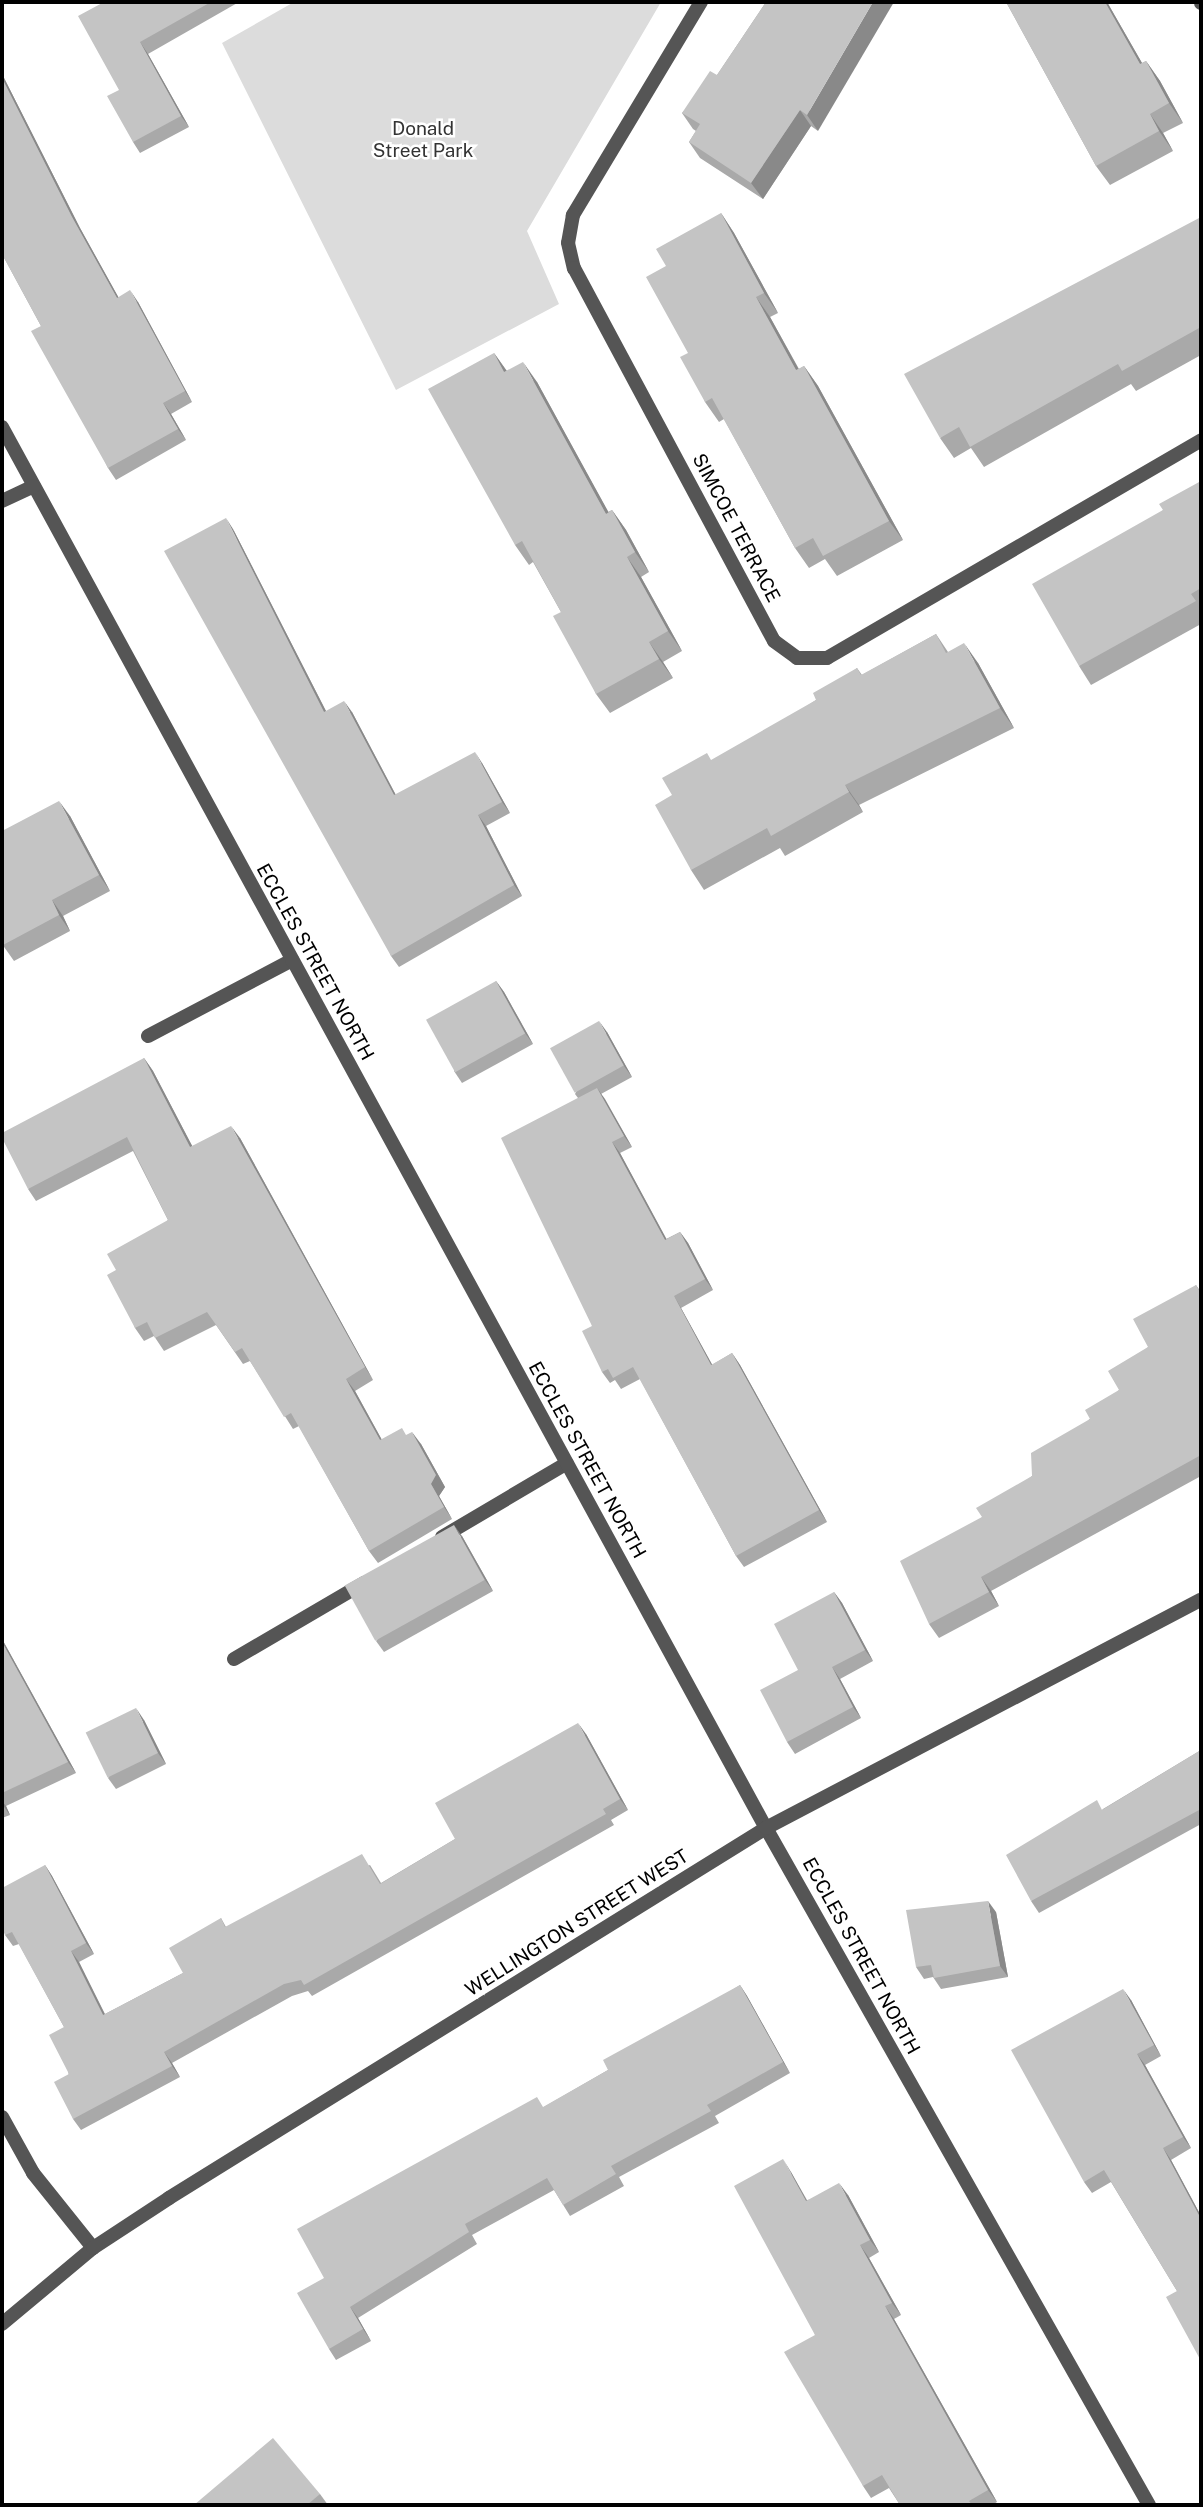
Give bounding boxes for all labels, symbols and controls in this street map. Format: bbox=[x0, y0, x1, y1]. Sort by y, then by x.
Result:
park label: Donald Street Park bbox=[373, 118, 473, 162]
street label: SIMCOE TERRACE bbox=[687, 450, 785, 606]
street label: ECCLES STREET NORTH bbox=[251, 860, 379, 1064]
street label: ECCLES STREET NORTH bbox=[523, 1358, 651, 1562]
street label: WELLINGTON STREET WEST bbox=[461, 1845, 693, 2001]
street label: ECCLES STREET NORTH bbox=[797, 1854, 925, 2058]

